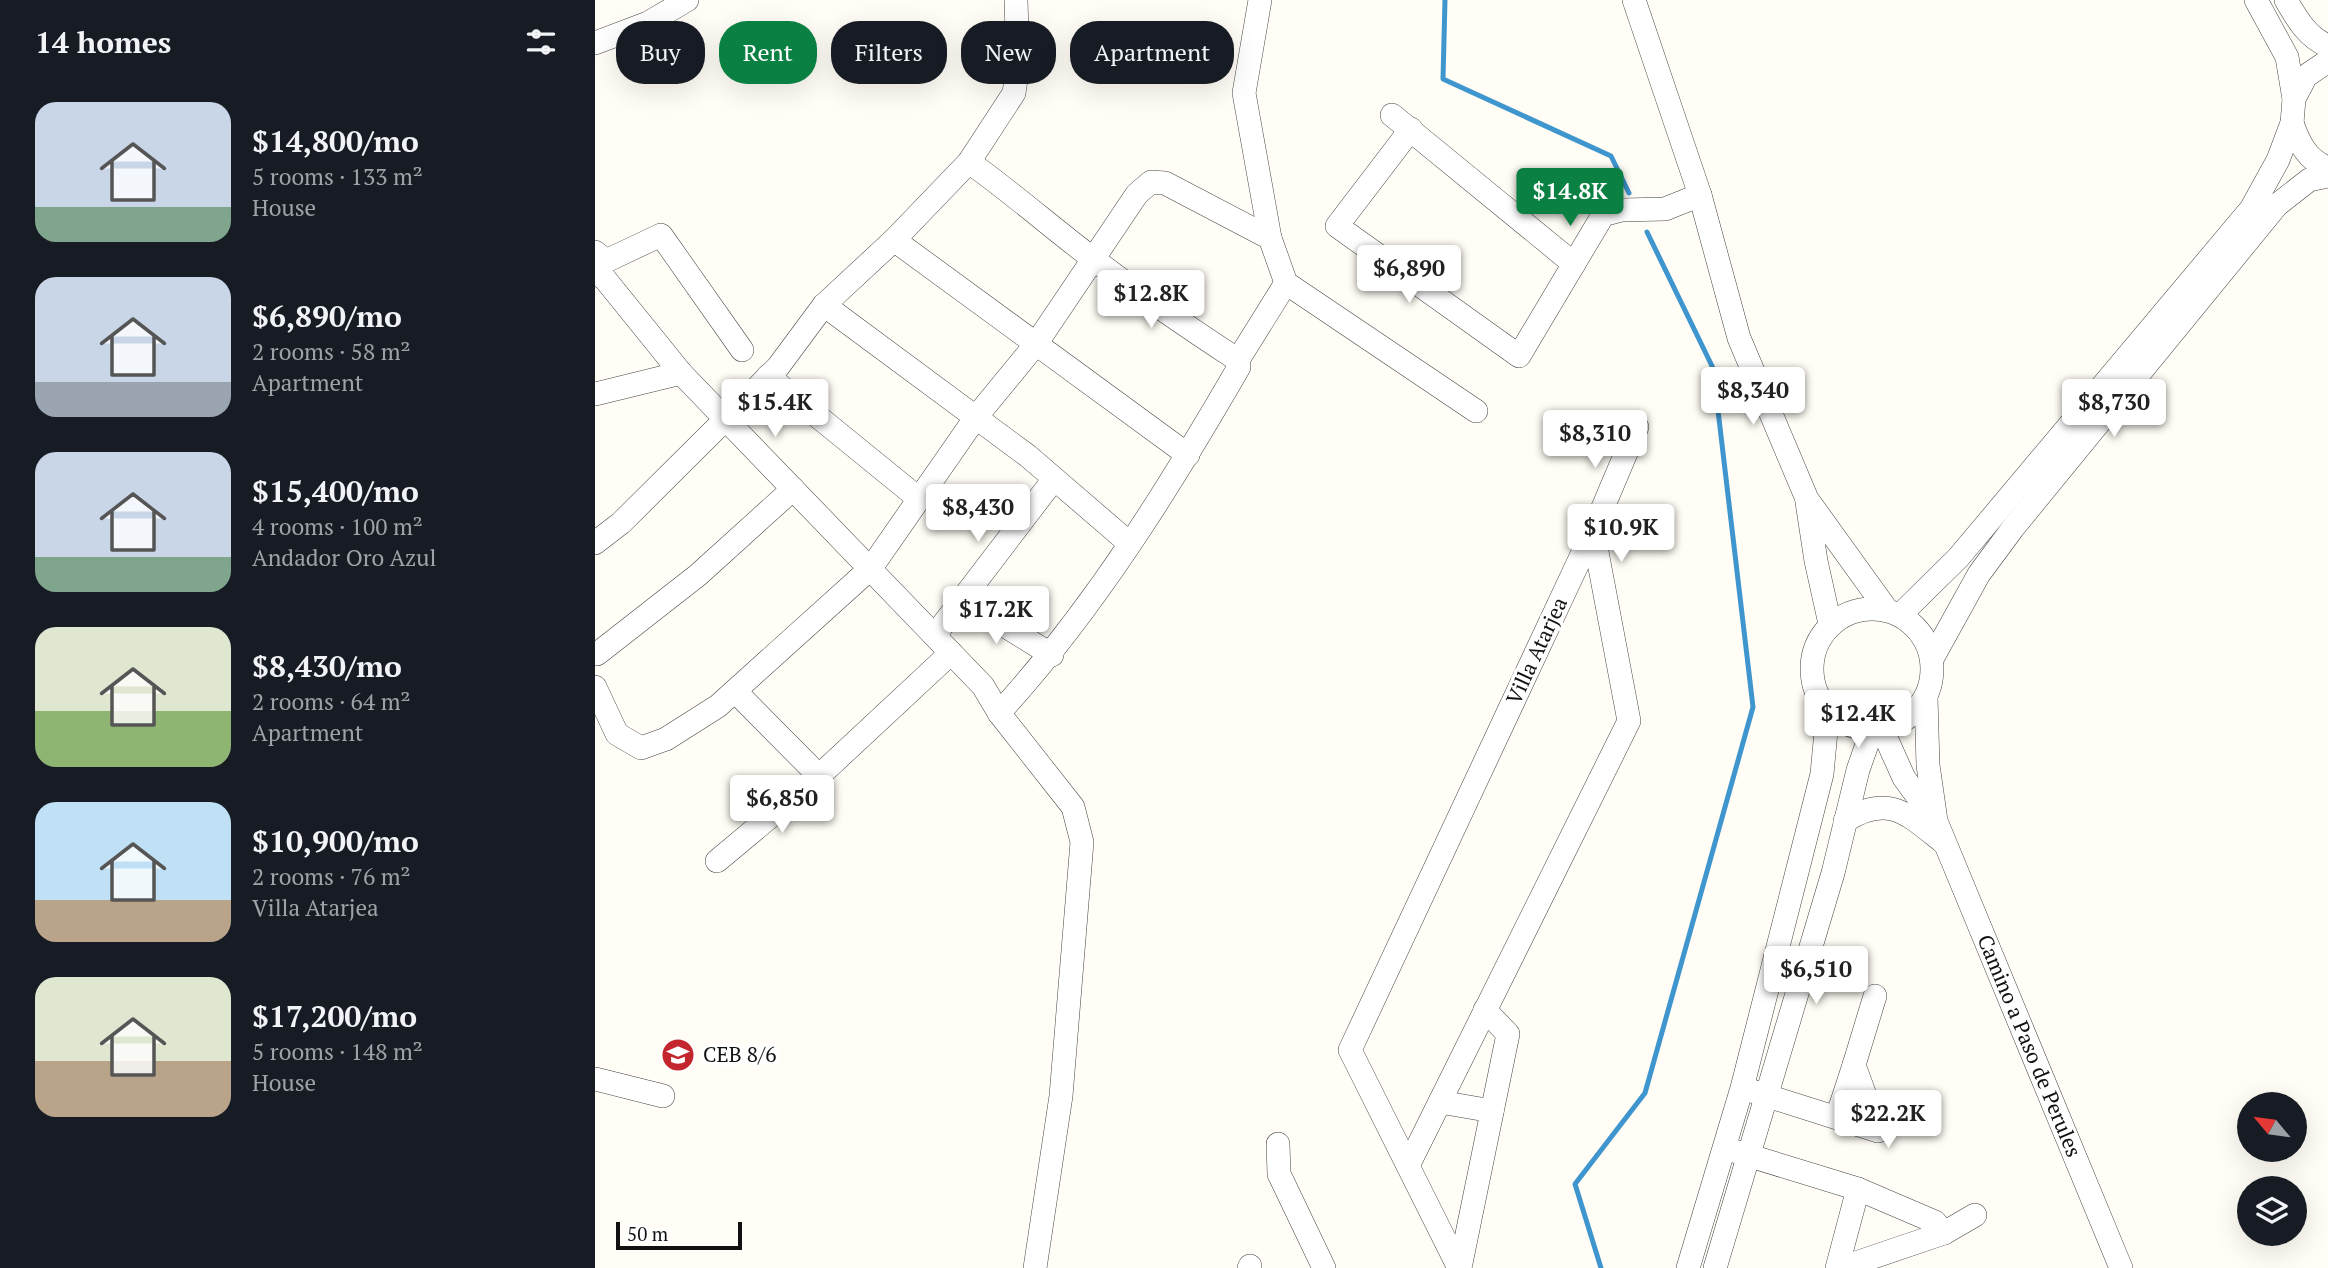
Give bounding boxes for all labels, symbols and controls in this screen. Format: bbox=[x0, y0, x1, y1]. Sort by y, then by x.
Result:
chip: Buy bbox=[616, 21, 705, 84]
chip: Rent bbox=[719, 21, 817, 84]
chip: Filters bbox=[831, 21, 947, 84]
chip: New bbox=[961, 21, 1056, 84]
chip: Apartment bbox=[1070, 21, 1234, 84]
text: 14 homes bbox=[35, 22, 171, 62]
icon: filters bbox=[522, 23, 560, 61]
text: $14,800/mo bbox=[252, 121, 419, 161]
icon: home bbox=[91, 130, 175, 214]
text: 5 rooms · 133 m² bbox=[252, 161, 423, 192]
pin: $14.8K bbox=[1513, 168, 1627, 228]
text: $14.8K bbox=[1532, 175, 1608, 206]
text: House bbox=[252, 192, 316, 223]
pin: $6,890 bbox=[1352, 246, 1466, 305]
text: $6,890 bbox=[1373, 252, 1445, 283]
pin: $12.8K bbox=[1094, 270, 1208, 330]
text: $12.8K bbox=[1113, 277, 1189, 308]
text: $6,890/mo bbox=[252, 296, 402, 336]
icon: home bbox=[91, 305, 175, 389]
text: 2 rooms · 58 m² bbox=[252, 336, 411, 367]
text: Apartment bbox=[252, 367, 363, 398]
pin: $8,340 bbox=[1696, 368, 1810, 427]
text: $8,340 bbox=[1717, 374, 1789, 405]
pin: $15.4K bbox=[718, 380, 832, 439]
pin: $8,730 bbox=[2057, 380, 2171, 439]
text: $15.4K bbox=[737, 386, 813, 417]
text: $8,730 bbox=[2078, 386, 2150, 417]
pin: $8,310 bbox=[1538, 410, 1652, 470]
text: $8,310 bbox=[1559, 417, 1631, 448]
text: $15,400/mo bbox=[252, 471, 419, 511]
icon: home bbox=[91, 480, 175, 564]
pin: $8,430 bbox=[921, 484, 1035, 544]
text: $8,430 bbox=[942, 491, 1014, 522]
pin: $10.9K bbox=[1564, 504, 1678, 564]
text: 4 rooms · 100 m² bbox=[252, 511, 423, 542]
text: $10.9K bbox=[1583, 511, 1659, 542]
text: Andador Oro Azul bbox=[252, 542, 436, 573]
pin: $17.2K bbox=[939, 586, 1053, 646]
street label: Villa Atarjea bbox=[1499, 592, 1573, 709]
text: $17.2K bbox=[959, 593, 1033, 624]
text: $8,430/mo bbox=[252, 646, 402, 686]
icon: home bbox=[91, 655, 175, 739]
text: 2 rooms · 64 m² bbox=[252, 686, 411, 717]
pin: $12.4K bbox=[1801, 690, 1915, 750]
text: $12.4K bbox=[1820, 697, 1896, 728]
text: Apartment bbox=[252, 717, 363, 748]
pin: $6,850 bbox=[725, 776, 839, 835]
text: $6,850 bbox=[746, 782, 818, 813]
text: $10,900/mo bbox=[252, 821, 419, 861]
icon: home bbox=[91, 830, 175, 914]
text: 2 rooms · 76 m² bbox=[252, 861, 411, 892]
text: Villa Atarjea bbox=[252, 892, 379, 923]
street label: Camino a Paso de Perules bbox=[1971, 930, 2089, 1161]
pin: $6,510 bbox=[1759, 946, 1873, 1006]
text: $6,510 bbox=[1780, 953, 1852, 984]
text: $17,200/mo bbox=[252, 996, 417, 1036]
icon: home bbox=[91, 1005, 175, 1089]
text: 5 rooms · 148 m² bbox=[252, 1036, 423, 1067]
school or university icon: CEB 8/6 bbox=[659, 1036, 697, 1074]
place label: CEB 8/6 bbox=[703, 1040, 776, 1068]
text: House bbox=[252, 1067, 316, 1098]
pin: $22.2K bbox=[1831, 1090, 1945, 1150]
north arrow bbox=[2237, 1092, 2307, 1162]
map controls bbox=[2237, 1092, 2307, 1246]
text: $22.2K bbox=[1850, 1097, 1926, 1128]
button: layers bbox=[2237, 1176, 2307, 1246]
scale bar bbox=[616, 1219, 742, 1251]
text: 50 m bbox=[627, 1221, 668, 1246]

